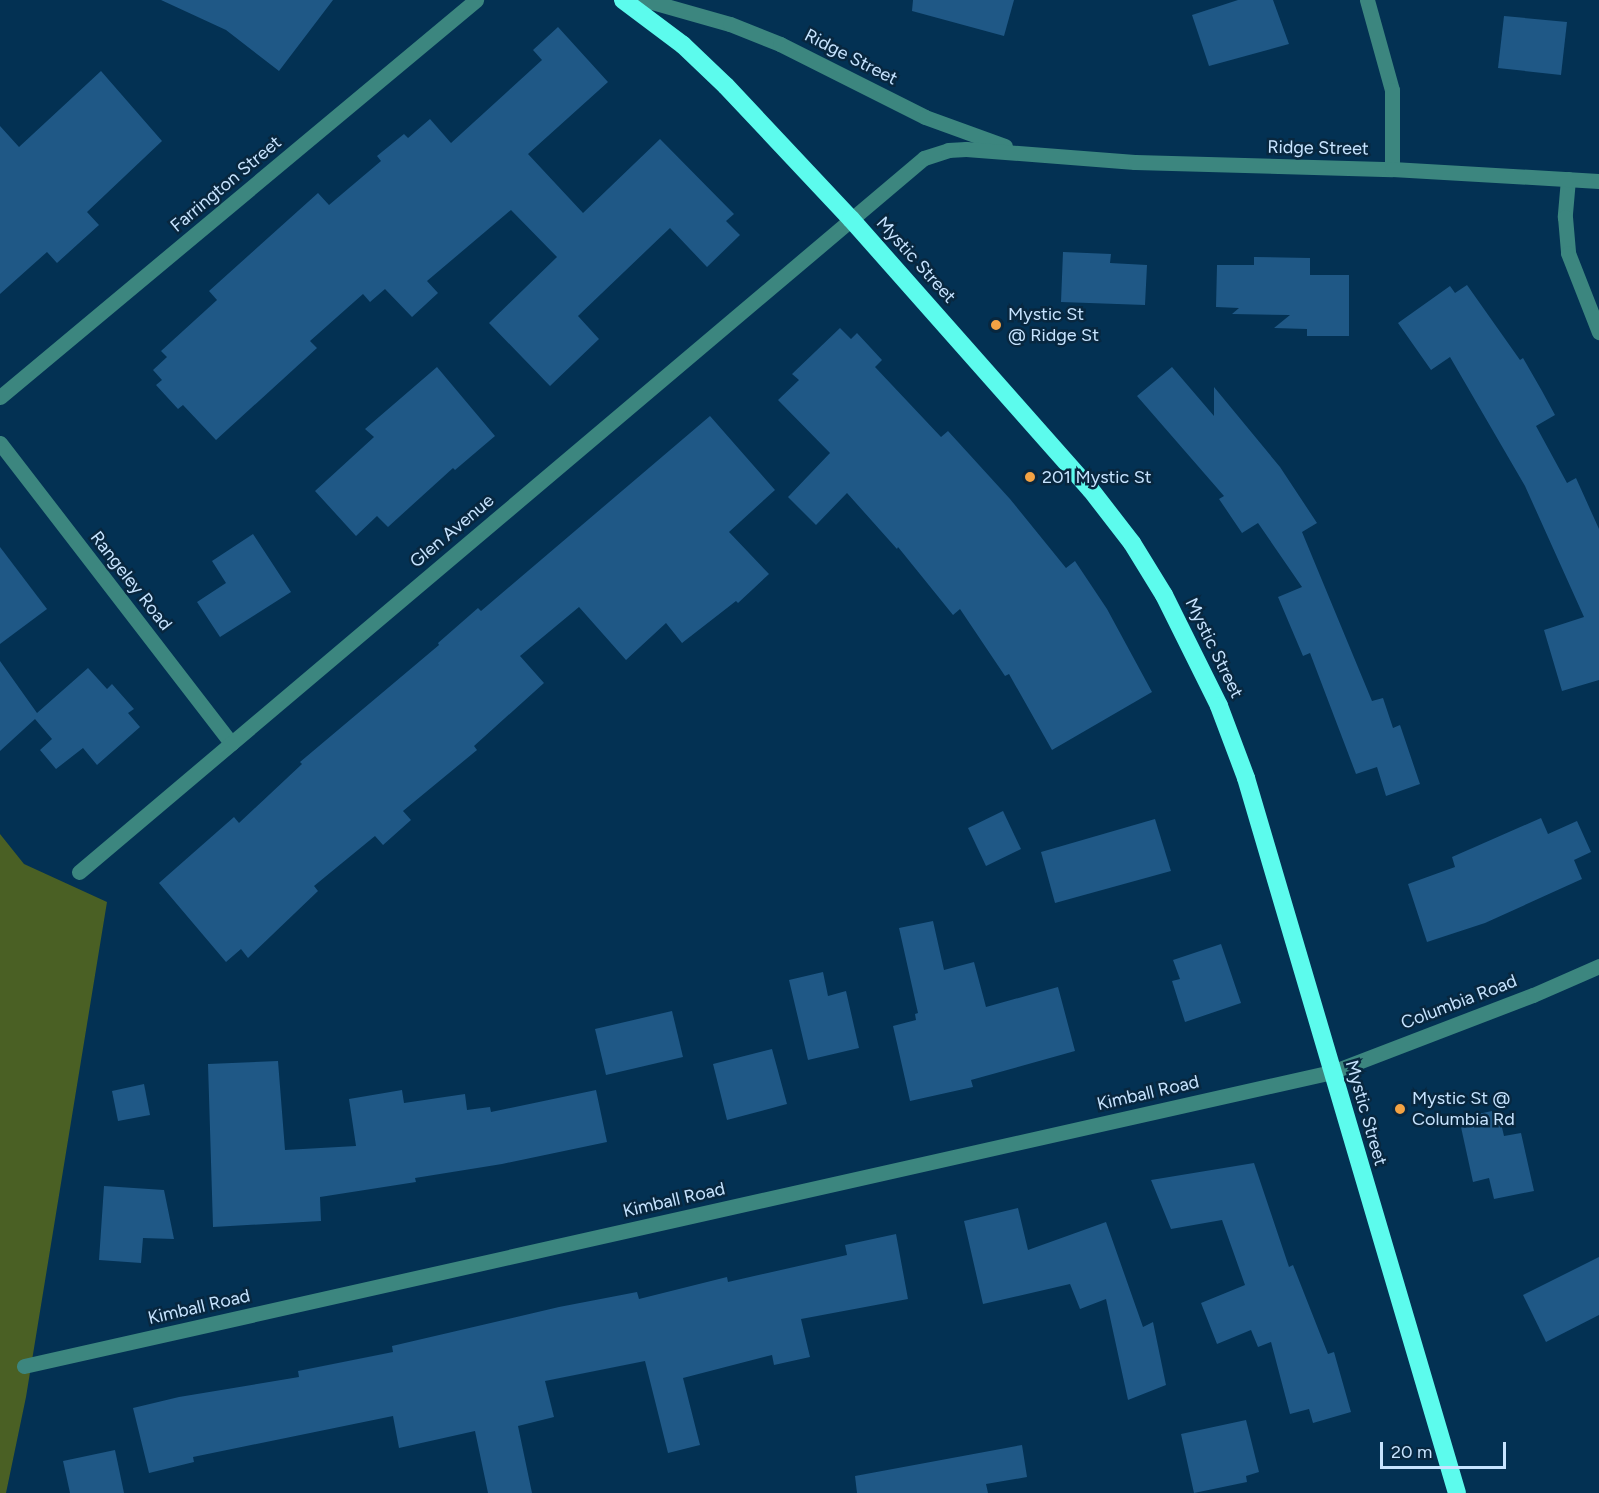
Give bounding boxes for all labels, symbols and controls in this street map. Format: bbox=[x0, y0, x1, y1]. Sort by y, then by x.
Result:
street label: Ridge Street bbox=[801, 24, 901, 90]
street label: Farrington Street bbox=[166, 131, 286, 237]
street label: Ridge Street bbox=[1267, 136, 1369, 160]
street label: Mystic Street bbox=[872, 212, 960, 308]
place label: Mystic St @ Ridge St bbox=[1008, 304, 1099, 346]
marker: Mystic St @ Ridge St bbox=[989, 318, 1003, 332]
place label: 201 Mystic St bbox=[1042, 466, 1152, 488]
marker: 201 Mystic St bbox=[1023, 470, 1037, 484]
street label: Glen Avenue bbox=[406, 490, 498, 572]
street label: Rangeley Road bbox=[86, 527, 176, 635]
street label: Mystic Street bbox=[1180, 594, 1248, 702]
street label: Columbia Road bbox=[1398, 970, 1520, 1034]
street label: Mystic Street bbox=[1341, 1058, 1391, 1168]
street label: Kimball Road bbox=[1095, 1071, 1201, 1115]
place label: Mystic St @ Columbia Rd bbox=[1412, 1088, 1515, 1130]
marker: Mystic St @ Columbia Rd bbox=[1393, 1102, 1407, 1116]
street label: Kimball Road bbox=[621, 1178, 727, 1222]
street label: Kimball Road bbox=[146, 1285, 252, 1329]
scale bar bbox=[1383, 1430, 1509, 1468]
text: 20 m bbox=[1391, 1441, 1432, 1463]

